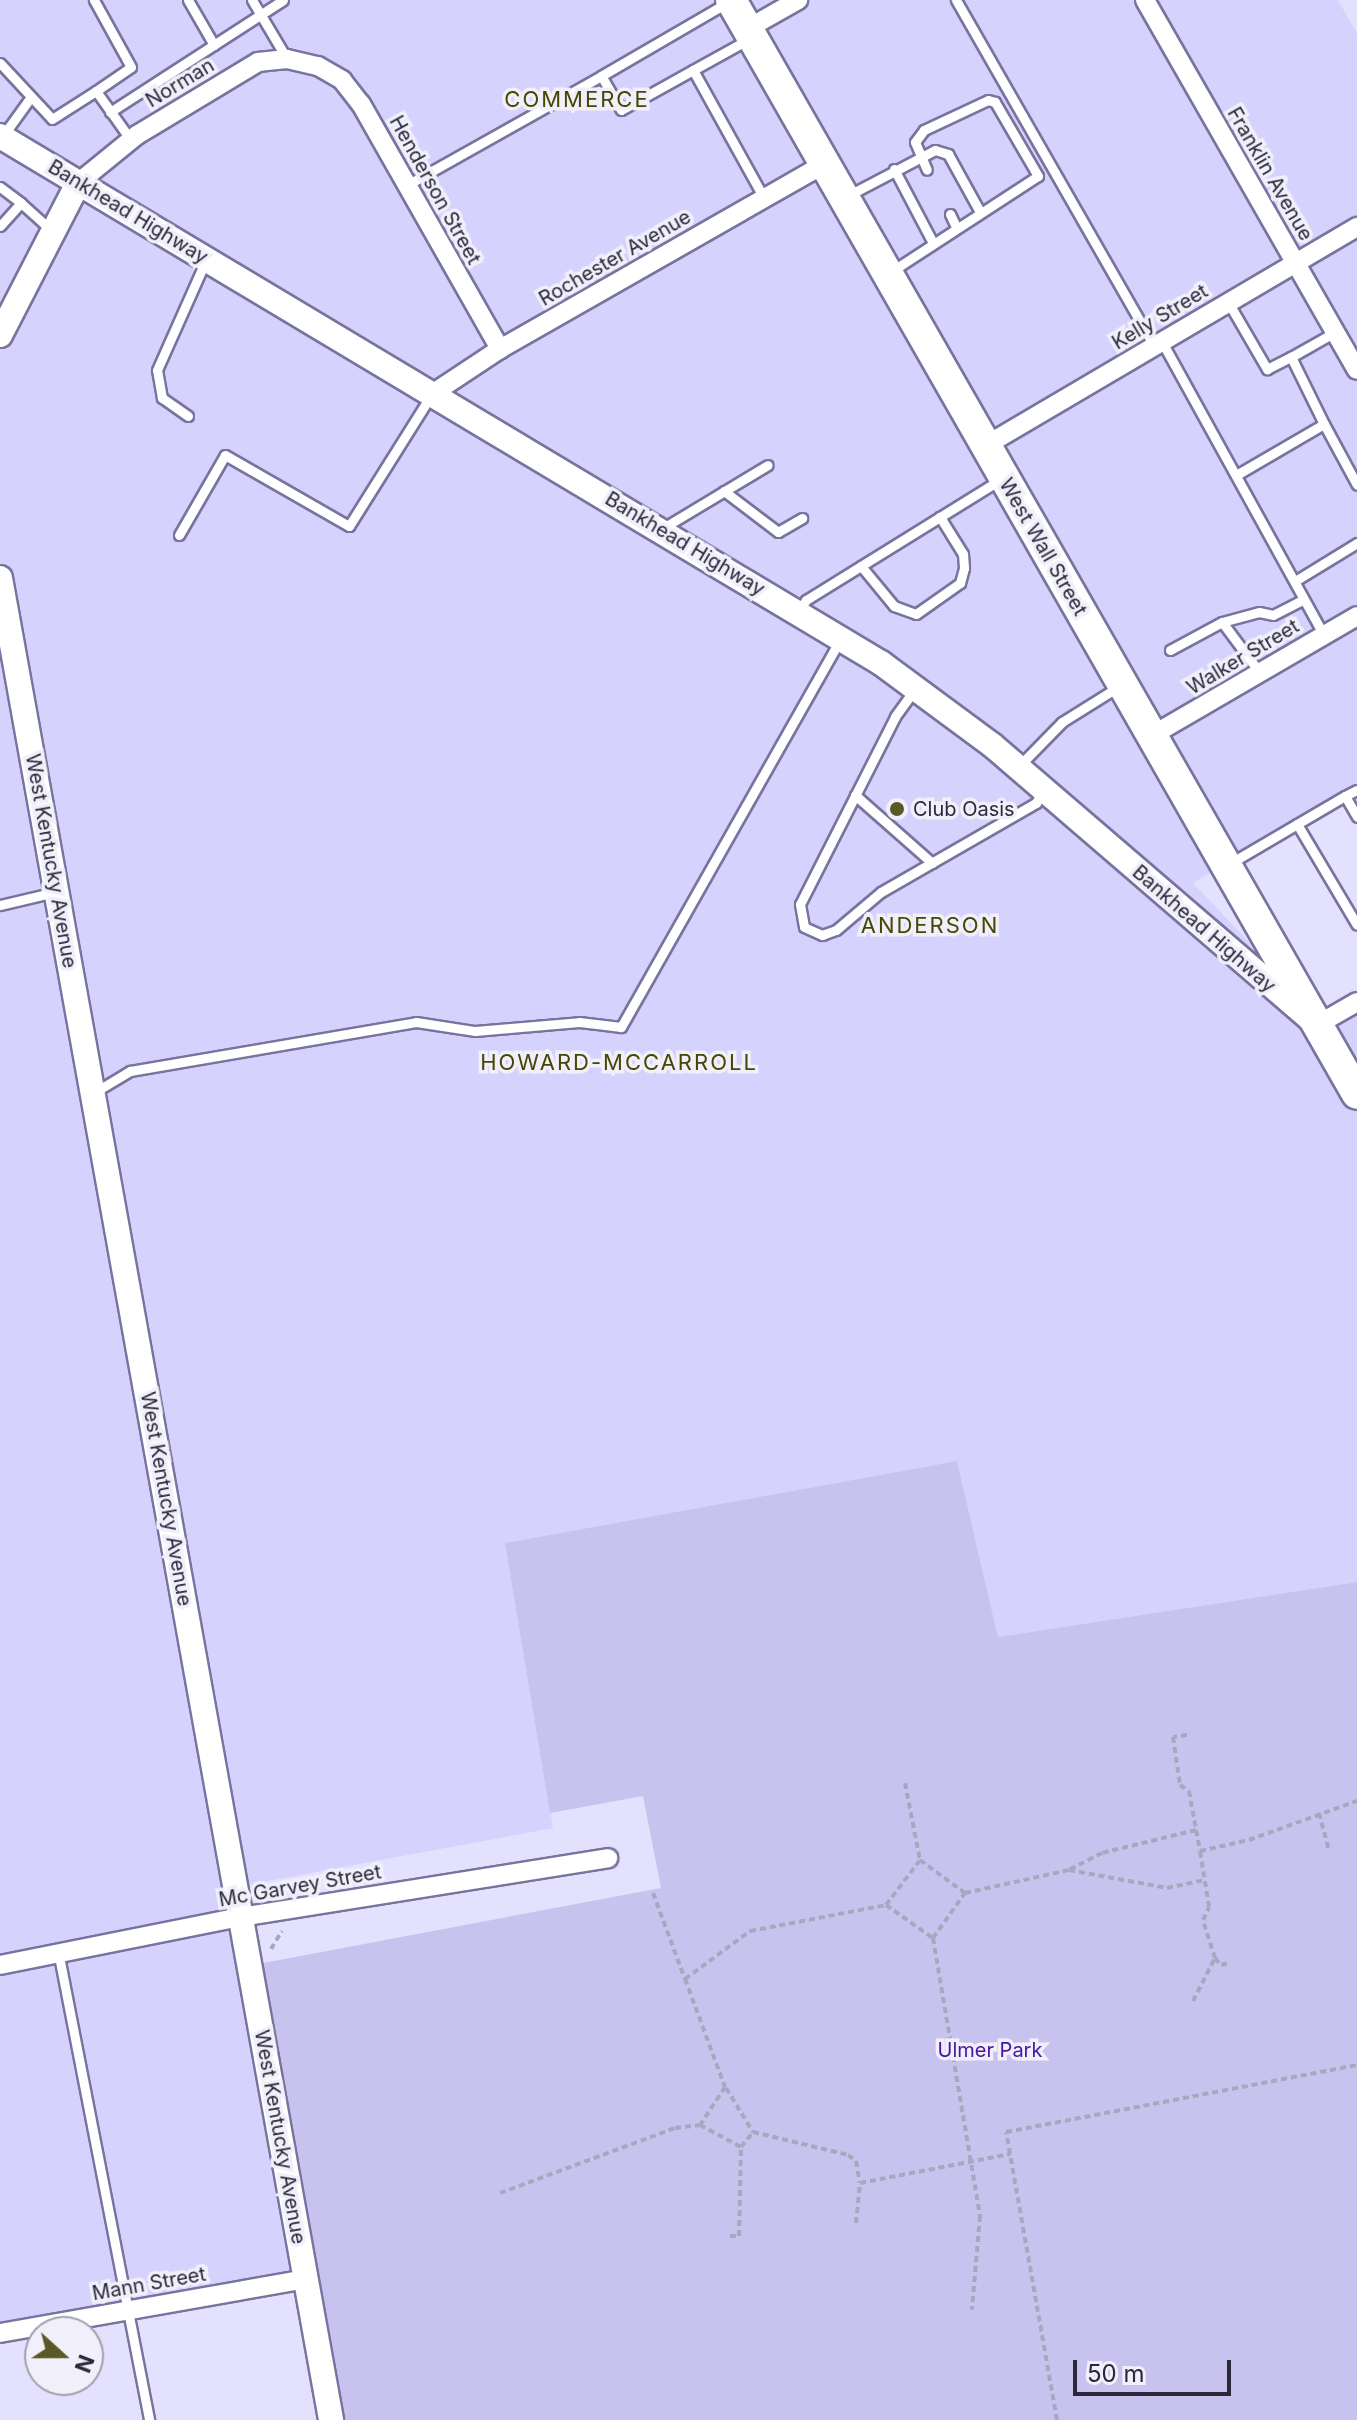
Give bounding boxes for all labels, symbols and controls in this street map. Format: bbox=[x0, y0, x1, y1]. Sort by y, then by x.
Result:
street label: Norman bbox=[141, 53, 219, 113]
district label: COMMERCE bbox=[504, 87, 650, 113]
street label: Franklin Avenue bbox=[1222, 103, 1318, 245]
street label: Henderson Street bbox=[384, 112, 486, 268]
street label: Bankhead Highway bbox=[44, 155, 212, 269]
street label: Rochester Avenue bbox=[535, 205, 695, 311]
street label: Kelly Street bbox=[1108, 279, 1212, 355]
street label: West Wall Street bbox=[994, 474, 1092, 620]
street label: Bankhead Highway bbox=[601, 487, 769, 601]
street label: Walker Street bbox=[1183, 614, 1303, 700]
street label: West Kentucky Avenue bbox=[20, 752, 82, 970]
place label: Club Oasis bbox=[913, 797, 1015, 821]
marker: Club Oasis bbox=[888, 800, 906, 818]
street label: Bankhead Highway bbox=[1127, 860, 1281, 998]
district label: ANDERSON bbox=[861, 913, 999, 939]
district label: HOWARD-MCCARROLL bbox=[480, 1050, 758, 1076]
street label: West Kentucky Avenue bbox=[135, 1390, 197, 1608]
street label: Mc Garvey Street bbox=[217, 1860, 383, 1912]
street label: West Kentucky Avenue bbox=[249, 2028, 311, 2246]
park label: Ulmer Park bbox=[938, 2038, 1042, 2062]
street label: Mann Street bbox=[90, 2262, 208, 2306]
north arrow bbox=[24, 2316, 104, 2396]
scale bar bbox=[1077, 2344, 1235, 2394]
text: N bbox=[69, 2351, 100, 2376]
text: 50 m bbox=[1087, 2359, 1145, 2388]

